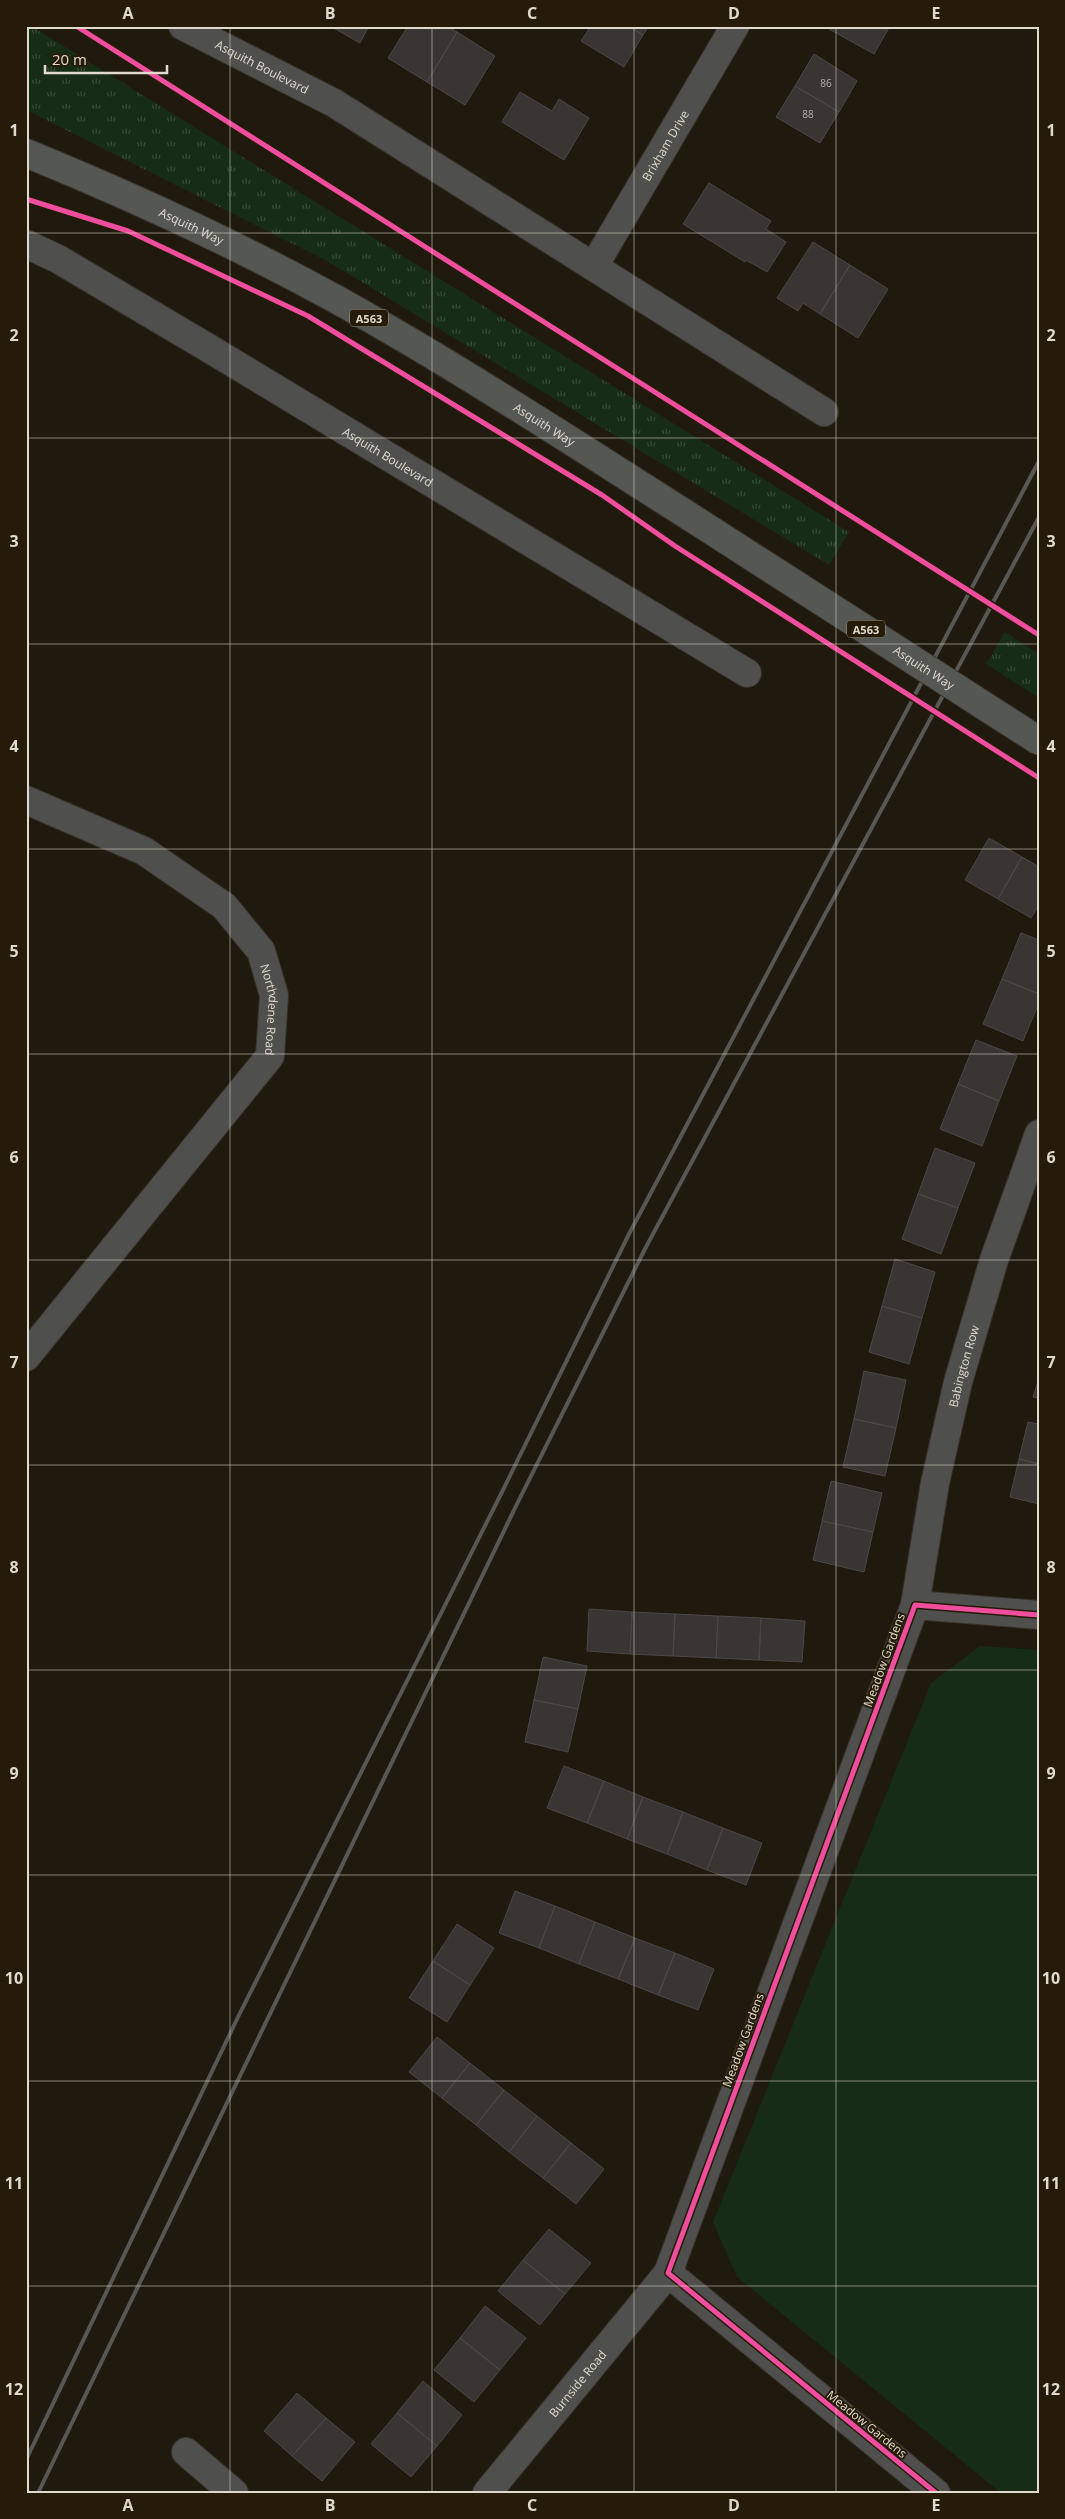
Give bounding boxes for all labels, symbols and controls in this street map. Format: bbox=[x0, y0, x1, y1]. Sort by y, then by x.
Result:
text: A bbox=[122, 2, 134, 24]
text: B bbox=[325, 2, 335, 24]
text: C bbox=[527, 2, 537, 24]
text: D bbox=[728, 2, 740, 24]
text: E bbox=[932, 2, 941, 24]
street label: Asquith Boulevard bbox=[213, 35, 312, 97]
scale bar bbox=[45, 42, 168, 74]
text: 20 m bbox=[52, 49, 87, 69]
house number: 86 bbox=[820, 76, 832, 90]
street label: Brixham Drive bbox=[637, 106, 693, 184]
house number: 88 bbox=[802, 107, 814, 121]
text: 1 bbox=[9, 119, 19, 141]
text: 1 bbox=[1046, 119, 1056, 141]
street label: Asquith Way bbox=[157, 203, 228, 249]
road number: A563 bbox=[350, 310, 388, 326]
text: 2 bbox=[9, 324, 19, 346]
text: 2 bbox=[1046, 324, 1056, 346]
street label: Asquith Way bbox=[511, 398, 579, 450]
street label: Asquith Boulevard bbox=[340, 423, 437, 490]
text: 3 bbox=[9, 530, 19, 552]
text: 3 bbox=[1046, 530, 1056, 552]
road number: A563 bbox=[847, 620, 885, 638]
street label: Asquith Way bbox=[890, 641, 959, 694]
text: 4 bbox=[9, 735, 19, 757]
text: 4 bbox=[1046, 735, 1056, 757]
text: 5 bbox=[9, 940, 19, 962]
text: 5 bbox=[1046, 940, 1056, 962]
street label: Northdene Road bbox=[257, 962, 282, 1056]
text: 6 bbox=[9, 1146, 19, 1168]
text: 6 bbox=[1046, 1146, 1056, 1168]
street label: Babington Row bbox=[944, 1322, 983, 1409]
text: 7 bbox=[9, 1351, 19, 1373]
text: 7 bbox=[1046, 1351, 1056, 1373]
text: 8 bbox=[9, 1556, 19, 1578]
text: 8 bbox=[1046, 1556, 1056, 1578]
street label: Meadow Gardens bbox=[859, 1610, 909, 1709]
text: 9 bbox=[9, 1762, 19, 1784]
text: 9 bbox=[1046, 1762, 1056, 1784]
text: 10 bbox=[5, 1967, 23, 1989]
text: 10 bbox=[1042, 1967, 1060, 1989]
street label: Meadow Gardens bbox=[718, 1990, 768, 2089]
text: 11 bbox=[5, 2172, 23, 2194]
text: 11 bbox=[1042, 2172, 1060, 2194]
street label: Burnside Road bbox=[545, 2346, 610, 2420]
text: 12 bbox=[5, 2378, 23, 2400]
text: 12 bbox=[1042, 2378, 1060, 2400]
street label: Meadow Gardens bbox=[823, 2386, 911, 2462]
text: A bbox=[122, 2494, 134, 2516]
text: B bbox=[325, 2494, 335, 2516]
text: C bbox=[527, 2494, 537, 2516]
text: D bbox=[728, 2494, 740, 2516]
text: E bbox=[932, 2494, 941, 2516]

